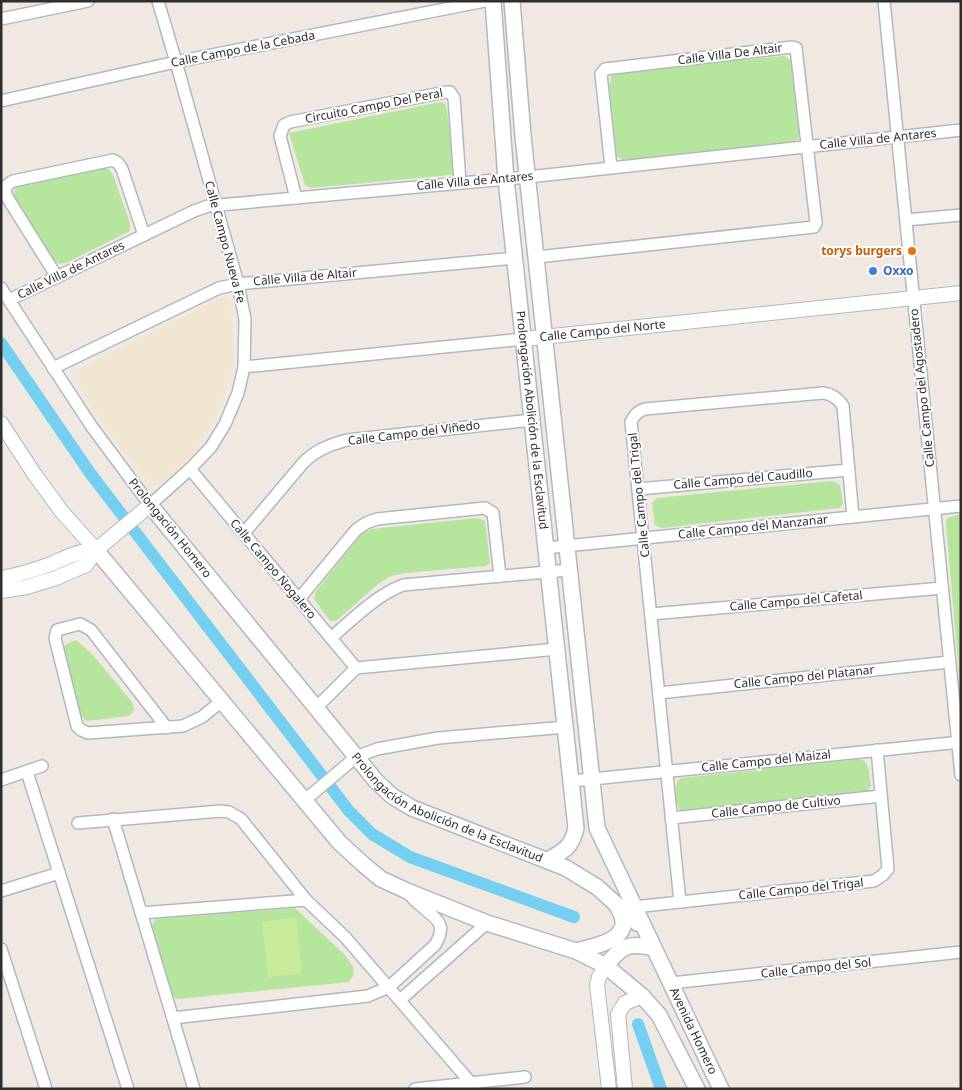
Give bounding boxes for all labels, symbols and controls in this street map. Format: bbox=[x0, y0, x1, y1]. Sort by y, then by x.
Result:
street label: Calle Campo de la Cebada bbox=[169, 26, 316, 71]
street label: Calle Villa De Altair bbox=[677, 39, 783, 68]
street label: Circuito Campo Del Peral bbox=[304, 84, 444, 127]
street label: Calle Villa de Antares bbox=[819, 124, 937, 153]
street label: Calle Villa de Antares bbox=[416, 167, 534, 194]
street label: Calle Campo Nueva Fe bbox=[201, 179, 250, 305]
street label: Calle Villa de Antares bbox=[14, 236, 127, 303]
place label: torys burgers bbox=[821, 242, 902, 259]
marker: torys burgers bbox=[906, 245, 918, 257]
place label: Oxxo bbox=[883, 262, 914, 279]
street label: Calle Villa de Altair bbox=[252, 264, 357, 289]
marker: Oxxo bbox=[867, 265, 879, 277]
street label: Calle Campo del Agostadero bbox=[905, 308, 938, 468]
street label: Prolongación Abolición de la Esclavitud bbox=[512, 310, 553, 530]
street label: Calle Campo del Norte bbox=[539, 315, 667, 345]
street label: Calle Campo del Viñedo bbox=[347, 416, 481, 449]
street label: Calle Campo del Trigal bbox=[623, 432, 654, 558]
street label: Calle Campo del Caudillo bbox=[673, 464, 813, 493]
street label: Prolongación Homero bbox=[125, 474, 216, 581]
street label: Calle Campo del Manzanar bbox=[677, 510, 829, 543]
street label: Calle Campo Nogalero bbox=[226, 515, 320, 622]
street label: Calle Campo del Cafetal bbox=[729, 586, 863, 615]
street label: Calle Campo del Platanar bbox=[733, 661, 875, 692]
street label: Calle Campo del Maizal bbox=[700, 745, 832, 776]
street label: Prolongación Abolición de la Esclavitud bbox=[348, 749, 546, 866]
street label: Calle Campo de Cultivo bbox=[710, 791, 841, 822]
street label: Calle Campo del Trigal bbox=[738, 873, 864, 904]
street label: Calle Campo del Sol bbox=[760, 953, 872, 982]
street label: Avenida Homero bbox=[666, 984, 722, 1077]

